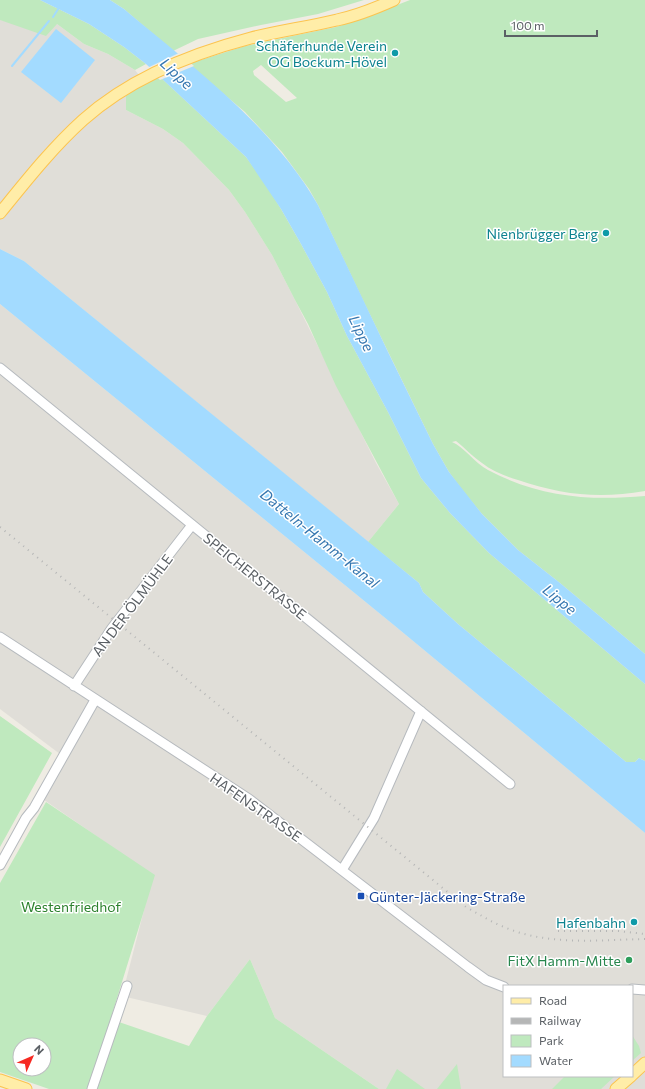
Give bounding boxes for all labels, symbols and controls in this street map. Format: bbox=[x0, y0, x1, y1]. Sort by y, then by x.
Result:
scale bar bbox=[505, 12, 597, 38]
text: 100 m bbox=[511, 18, 545, 32]
place label: Schäferhunde Verein OG Bockum-Hövel bbox=[256, 37, 387, 70]
marker: Schäferhunde Verein OG Bockum-Hövel bbox=[390, 48, 400, 58]
water label: Lippe bbox=[157, 53, 197, 93]
place label: Nienbrügger Berg bbox=[486, 225, 598, 242]
marker: Nienbrügger Berg bbox=[601, 228, 611, 238]
water label: Lippe bbox=[346, 312, 378, 354]
water label: Datteln-Hamm-Kanal bbox=[257, 485, 384, 592]
street label: SPEICHERSTRASSE bbox=[200, 529, 310, 623]
street label: AN DER ÖLMÜHLE bbox=[88, 551, 176, 659]
water label: Lippe bbox=[540, 580, 581, 618]
street label: HAFENSTRASSE bbox=[207, 769, 305, 845]
place label: Günter-Jäckering-Straße bbox=[369, 888, 525, 905]
marker: Günter-Jäckering-Straße bbox=[356, 891, 366, 901]
park label: Westenfriedhof bbox=[21, 898, 121, 915]
place label: Hafenbahn bbox=[556, 914, 626, 931]
marker: Hafenbahn bbox=[629, 917, 639, 927]
place label: FitX Hamm-Mitte bbox=[508, 952, 621, 969]
marker: FitX Hamm-Mitte bbox=[624, 955, 634, 965]
legend bbox=[503, 985, 633, 1077]
text: Road bbox=[539, 993, 567, 1007]
text: Railway bbox=[539, 1013, 581, 1027]
text: Park bbox=[539, 1033, 565, 1047]
north arrow bbox=[12, 1037, 52, 1077]
text: N bbox=[32, 1042, 47, 1057]
text: Water bbox=[539, 1053, 573, 1067]

